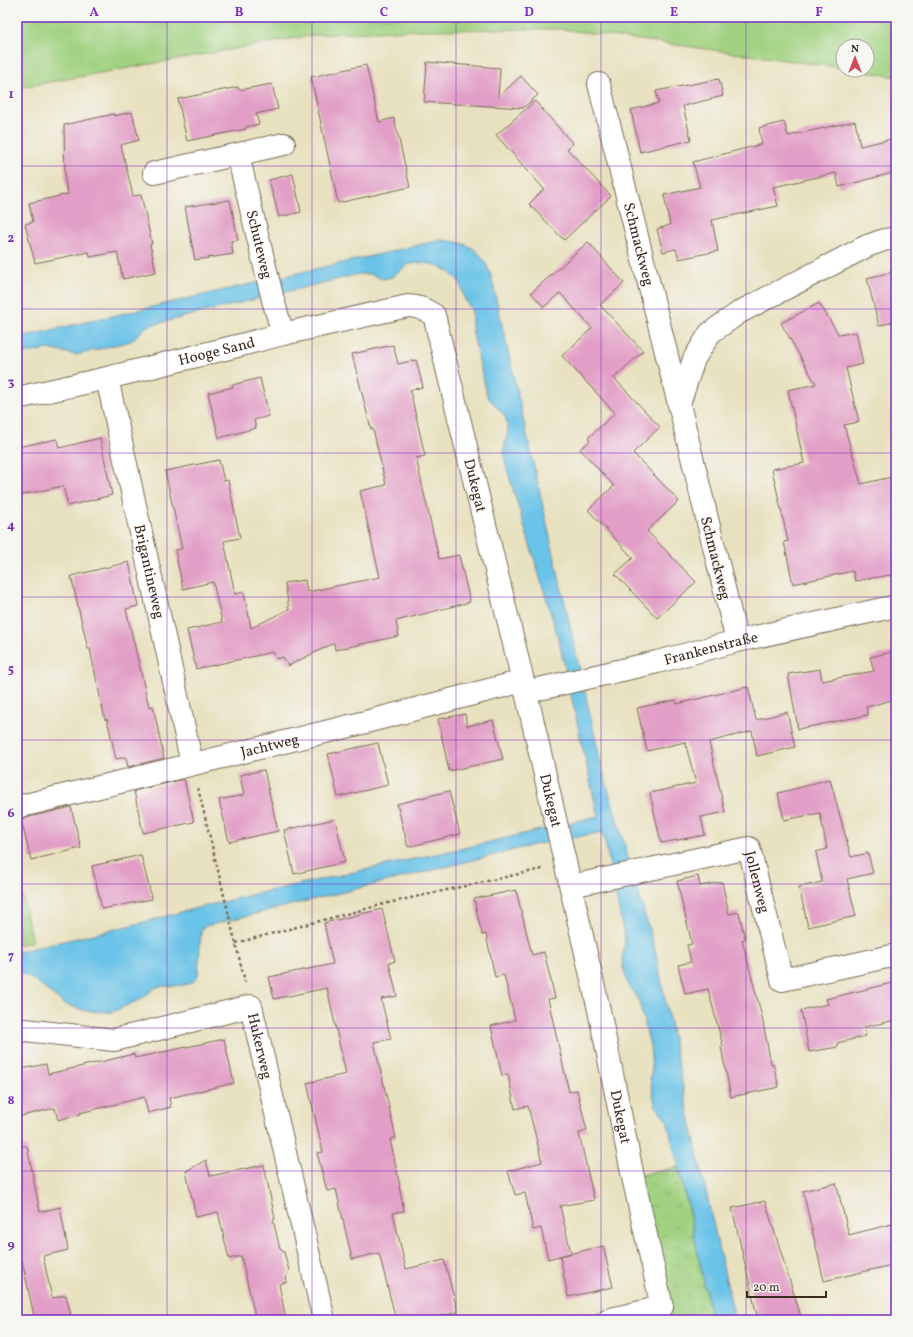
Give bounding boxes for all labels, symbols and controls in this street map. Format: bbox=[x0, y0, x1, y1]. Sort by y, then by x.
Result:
text: A bbox=[89, 4, 99, 22]
text: B bbox=[235, 4, 244, 22]
text: C bbox=[380, 4, 388, 22]
text: D bbox=[524, 4, 534, 22]
text: E bbox=[670, 4, 678, 22]
text: F bbox=[815, 4, 823, 22]
north arrow bbox=[835, 38, 875, 78]
text: N bbox=[851, 42, 859, 57]
text: 1 bbox=[8, 86, 14, 104]
street label: Schmackweg bbox=[617, 201, 658, 289]
street label: Schuteweg bbox=[240, 208, 277, 282]
text: 2 bbox=[8, 230, 15, 248]
street label: Hooge Sand bbox=[176, 333, 258, 372]
text: 3 bbox=[8, 374, 15, 392]
street label: Dukegat bbox=[457, 457, 491, 515]
street label: Schmackweg bbox=[694, 515, 735, 602]
text: 4 bbox=[7, 517, 15, 535]
street label: Brigantineweg bbox=[128, 522, 169, 621]
street label: Frankenstraße bbox=[662, 628, 760, 672]
text: 5 bbox=[8, 661, 14, 679]
street label: Jachtweg bbox=[239, 730, 302, 764]
street label: Dukegat bbox=[533, 772, 566, 830]
text: 6 bbox=[7, 805, 15, 823]
street label: Jollenweg bbox=[738, 849, 774, 916]
text: 7 bbox=[8, 948, 14, 966]
street label: Hukerweg bbox=[241, 1011, 277, 1082]
street label: Dukegat bbox=[604, 1088, 635, 1146]
text: 8 bbox=[7, 1092, 15, 1110]
text: 9 bbox=[7, 1236, 15, 1254]
scale bar bbox=[747, 1273, 826, 1299]
text: 20 m bbox=[753, 1280, 780, 1296]

